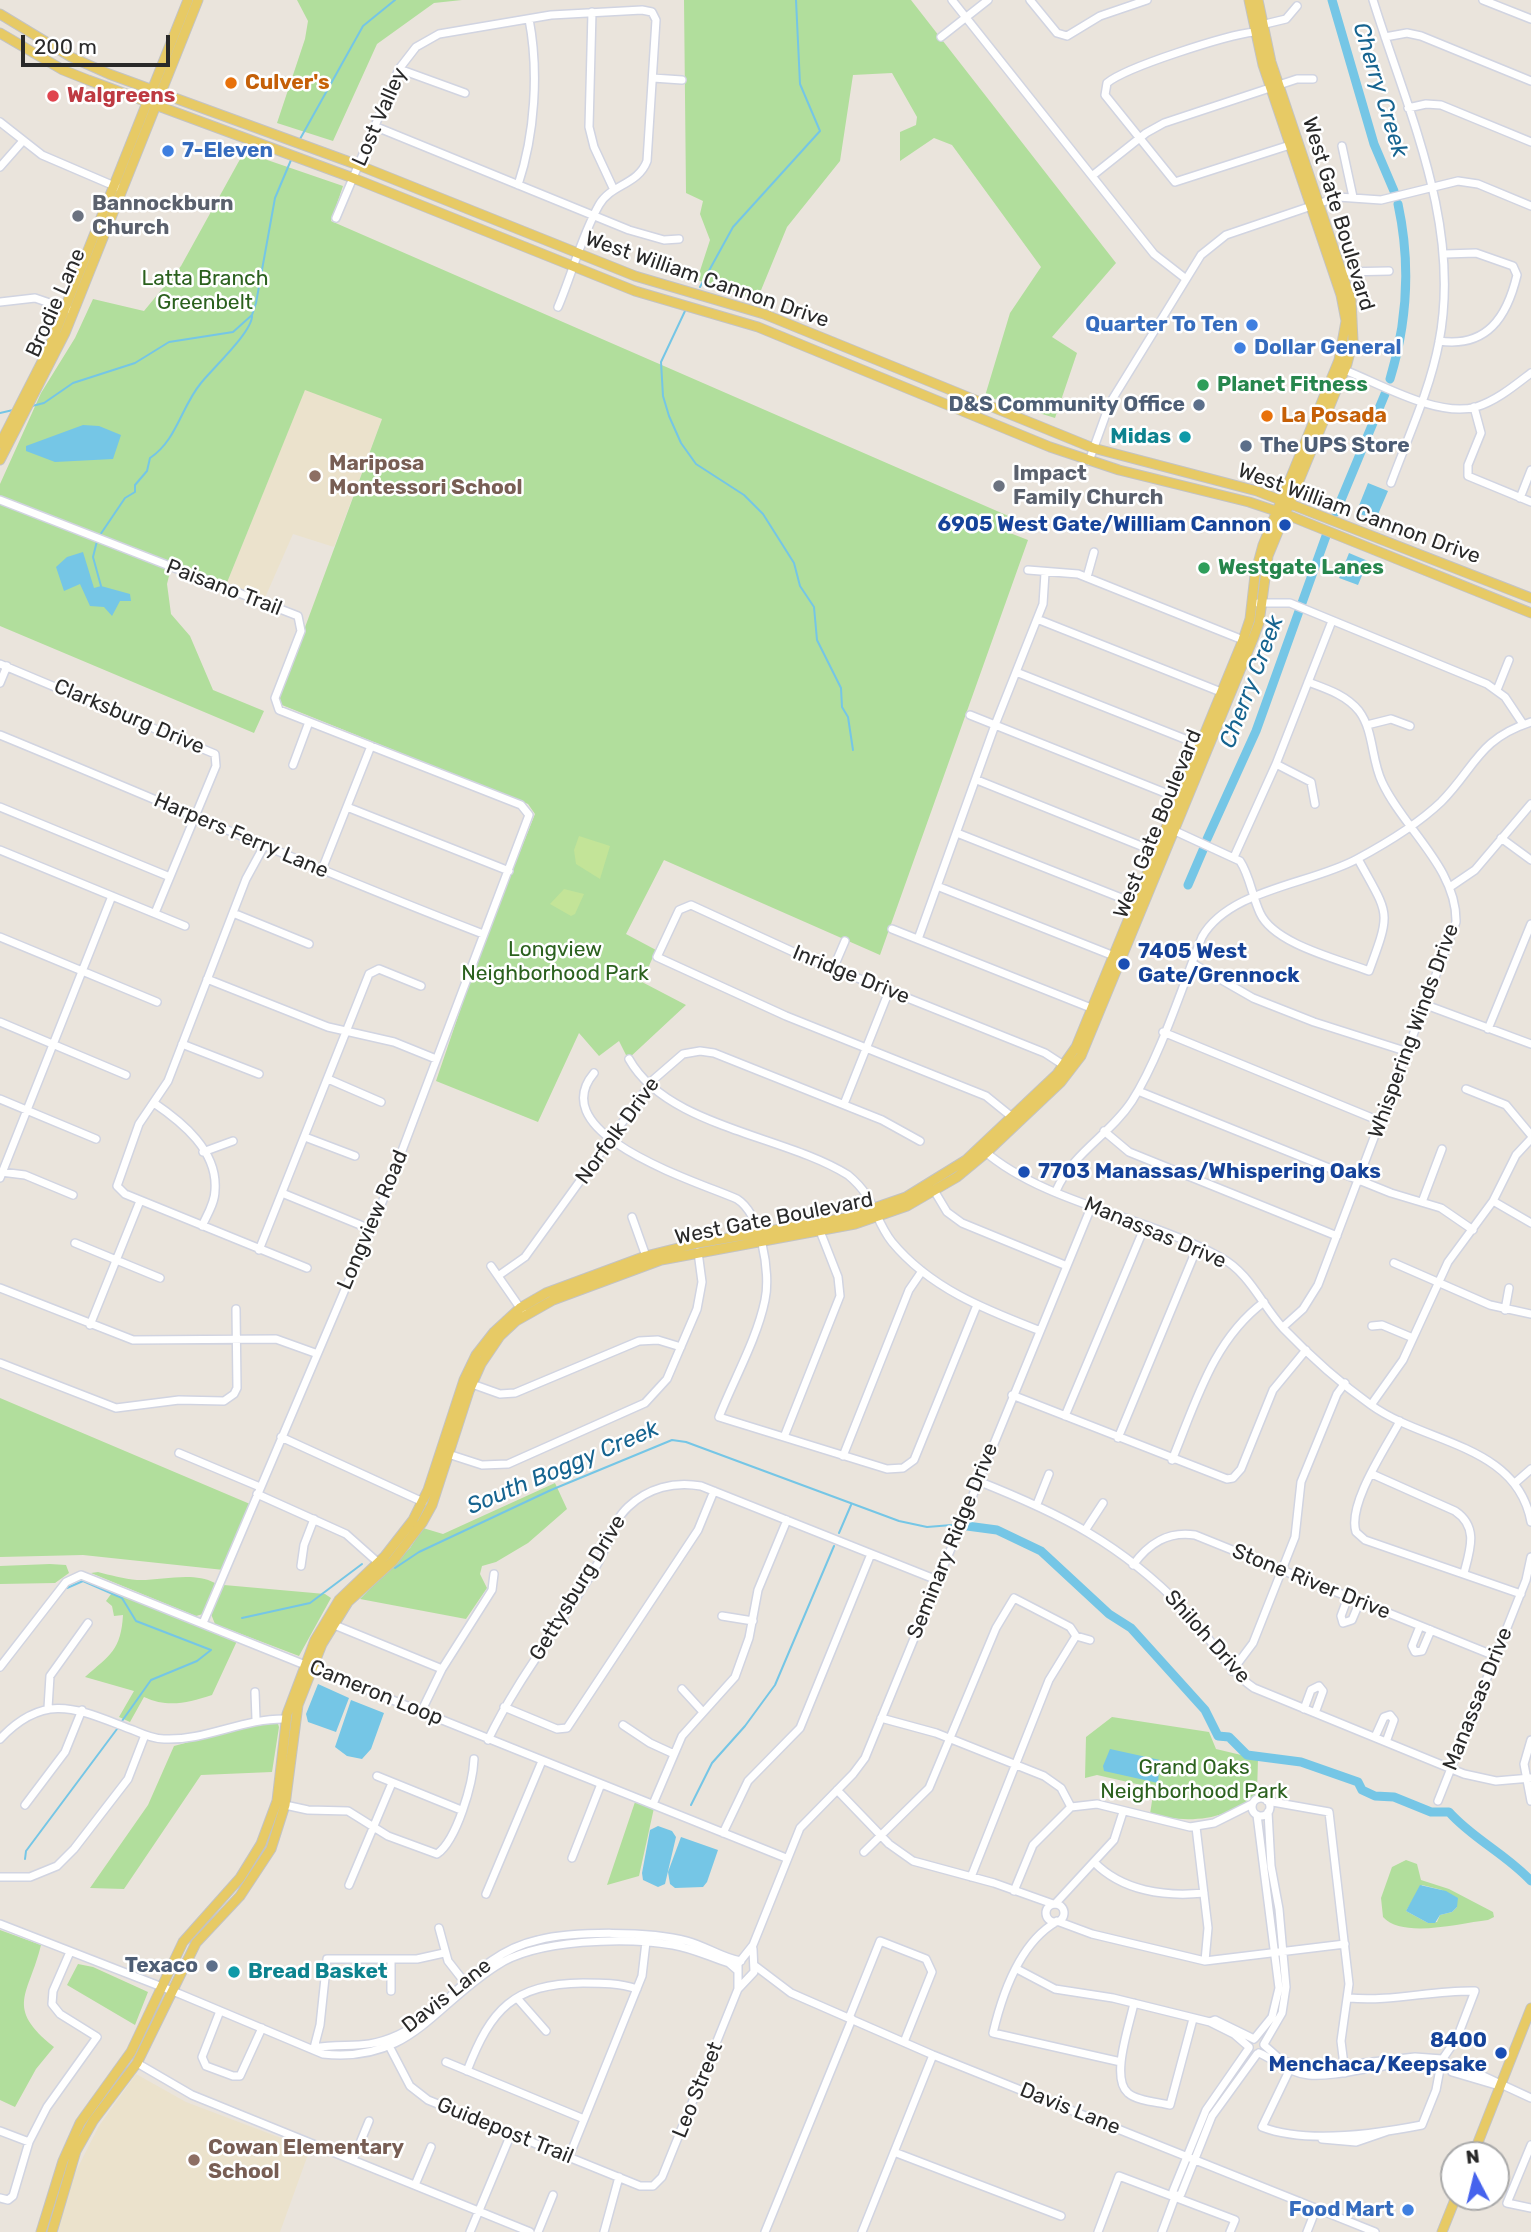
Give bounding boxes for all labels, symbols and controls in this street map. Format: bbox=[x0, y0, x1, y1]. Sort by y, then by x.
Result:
water label: Cherry Creek bbox=[1346, 19, 1414, 161]
scale bar bbox=[24, 21, 173, 65]
text: 200 m bbox=[34, 34, 97, 59]
street label: Lost Valley bbox=[347, 64, 413, 170]
place label: Culver's bbox=[245, 70, 330, 96]
marker: Culver's bbox=[223, 75, 239, 91]
place label: Walgreens bbox=[67, 83, 175, 109]
marker: Walgreens bbox=[45, 88, 61, 104]
street label: West Gate Boulevard bbox=[1297, 114, 1379, 314]
place label: 7-Eleven bbox=[182, 138, 273, 164]
marker: 7-Eleven bbox=[160, 143, 176, 159]
place label: Bannockburn Church bbox=[92, 191, 233, 241]
marker: Bannockburn Church bbox=[70, 208, 86, 224]
street label: West William Cannon Drive bbox=[582, 226, 832, 334]
street label: Brodie Lane bbox=[21, 245, 91, 361]
park label: Latta Branch Greenbelt bbox=[141, 266, 269, 316]
place label: Quarter To Ten bbox=[1085, 312, 1238, 338]
marker: Quarter To Ten bbox=[1244, 317, 1260, 333]
place label: Dollar General bbox=[1254, 335, 1402, 361]
marker: Dollar General bbox=[1232, 340, 1248, 356]
place label: Planet Fitness bbox=[1217, 372, 1368, 398]
marker: Planet Fitness bbox=[1195, 377, 1211, 393]
place label: D&S Community Office bbox=[948, 392, 1185, 418]
marker: D&S Community Office bbox=[1191, 397, 1207, 413]
place label: La Posada bbox=[1281, 403, 1387, 429]
marker: La Posada bbox=[1259, 408, 1275, 424]
place label: Midas bbox=[1110, 424, 1171, 450]
marker: Midas bbox=[1177, 429, 1193, 445]
place label: The UPS Store bbox=[1260, 433, 1410, 459]
marker: The UPS Store bbox=[1238, 438, 1254, 454]
place label: Mariposa Montessori School bbox=[329, 451, 523, 501]
street label: West William Cannon Drive bbox=[1234, 458, 1484, 570]
place label: Impact Family Church bbox=[1013, 461, 1164, 511]
marker: Mariposa Montessori School bbox=[307, 468, 323, 484]
marker: Impact Family Church bbox=[991, 478, 1007, 494]
place label: 6905 West Gate/William Cannon bbox=[938, 512, 1271, 538]
marker: 6905 West Gate/William Cannon bbox=[1277, 517, 1293, 533]
street label: Paisano Trail bbox=[162, 554, 286, 622]
place label: Westgate Lanes bbox=[1218, 555, 1384, 581]
marker: Westgate Lanes bbox=[1196, 560, 1212, 576]
water label: Cherry Creek bbox=[1214, 612, 1290, 752]
street label: Clarksburg Drive bbox=[50, 674, 208, 760]
street label: West Gate Boulevard bbox=[1109, 726, 1207, 922]
street label: Harpers Ferry Lane bbox=[150, 788, 332, 884]
street label: Whispering Winds Drive bbox=[1363, 920, 1465, 1142]
park label: Longview Neighborhood Park bbox=[461, 937, 649, 987]
place label: 7405 West Gate/Grennock bbox=[1138, 939, 1300, 989]
street label: Inridge Drive bbox=[789, 940, 913, 1010]
marker: 7405 West Gate/Grennock bbox=[1116, 956, 1132, 972]
street label: Norfolk Drive bbox=[571, 1073, 665, 1189]
street label: Longview Road bbox=[332, 1147, 414, 1293]
place label: 7703 Manassas/Whispering Oaks bbox=[1038, 1159, 1381, 1185]
marker: 7703 Manassas/Whispering Oaks bbox=[1016, 1164, 1032, 1180]
street label: West Gate Boulevard bbox=[673, 1187, 875, 1251]
street label: Manassas Drive bbox=[1080, 1192, 1230, 1274]
water label: South Boggy Creek bbox=[463, 1415, 663, 1521]
street label: Seminary Ridge Drive bbox=[902, 1439, 1004, 1643]
street label: Gettysburg Drive bbox=[525, 1511, 631, 1665]
street label: Stone River Drive bbox=[1228, 1539, 1394, 1625]
street label: Shiloh Drive bbox=[1159, 1585, 1255, 1689]
street label: Manassas Drive bbox=[1438, 1624, 1518, 1774]
street label: Cameron Loop bbox=[305, 1655, 447, 1731]
park label: Grand Oaks Neighborhood Park bbox=[1100, 1755, 1288, 1805]
place label: Texaco bbox=[125, 1953, 198, 1979]
street label: Davis Lane bbox=[397, 1953, 497, 2039]
marker: Texaco bbox=[204, 1958, 220, 1974]
place label: Bread Basket bbox=[248, 1959, 388, 1985]
marker: Bread Basket bbox=[226, 1964, 242, 1980]
place label: 8400 Menchaca/Keepsake bbox=[1268, 2028, 1487, 2078]
street label: Leo Street bbox=[667, 2038, 729, 2142]
marker: 8400 Menchaca/Keepsake bbox=[1493, 2045, 1509, 2061]
street label: Davis Lane bbox=[1016, 2077, 1124, 2141]
street label: Guidepost Trail bbox=[433, 2092, 577, 2170]
place label: Cowan Elementary School bbox=[208, 2135, 404, 2185]
north arrow bbox=[1440, 2141, 1510, 2211]
text: N bbox=[1464, 2144, 1481, 2169]
marker: Cowan Elementary School bbox=[186, 2152, 202, 2168]
place label: Food Mart bbox=[1289, 2197, 1394, 2223]
marker: Food Mart bbox=[1400, 2202, 1416, 2218]

